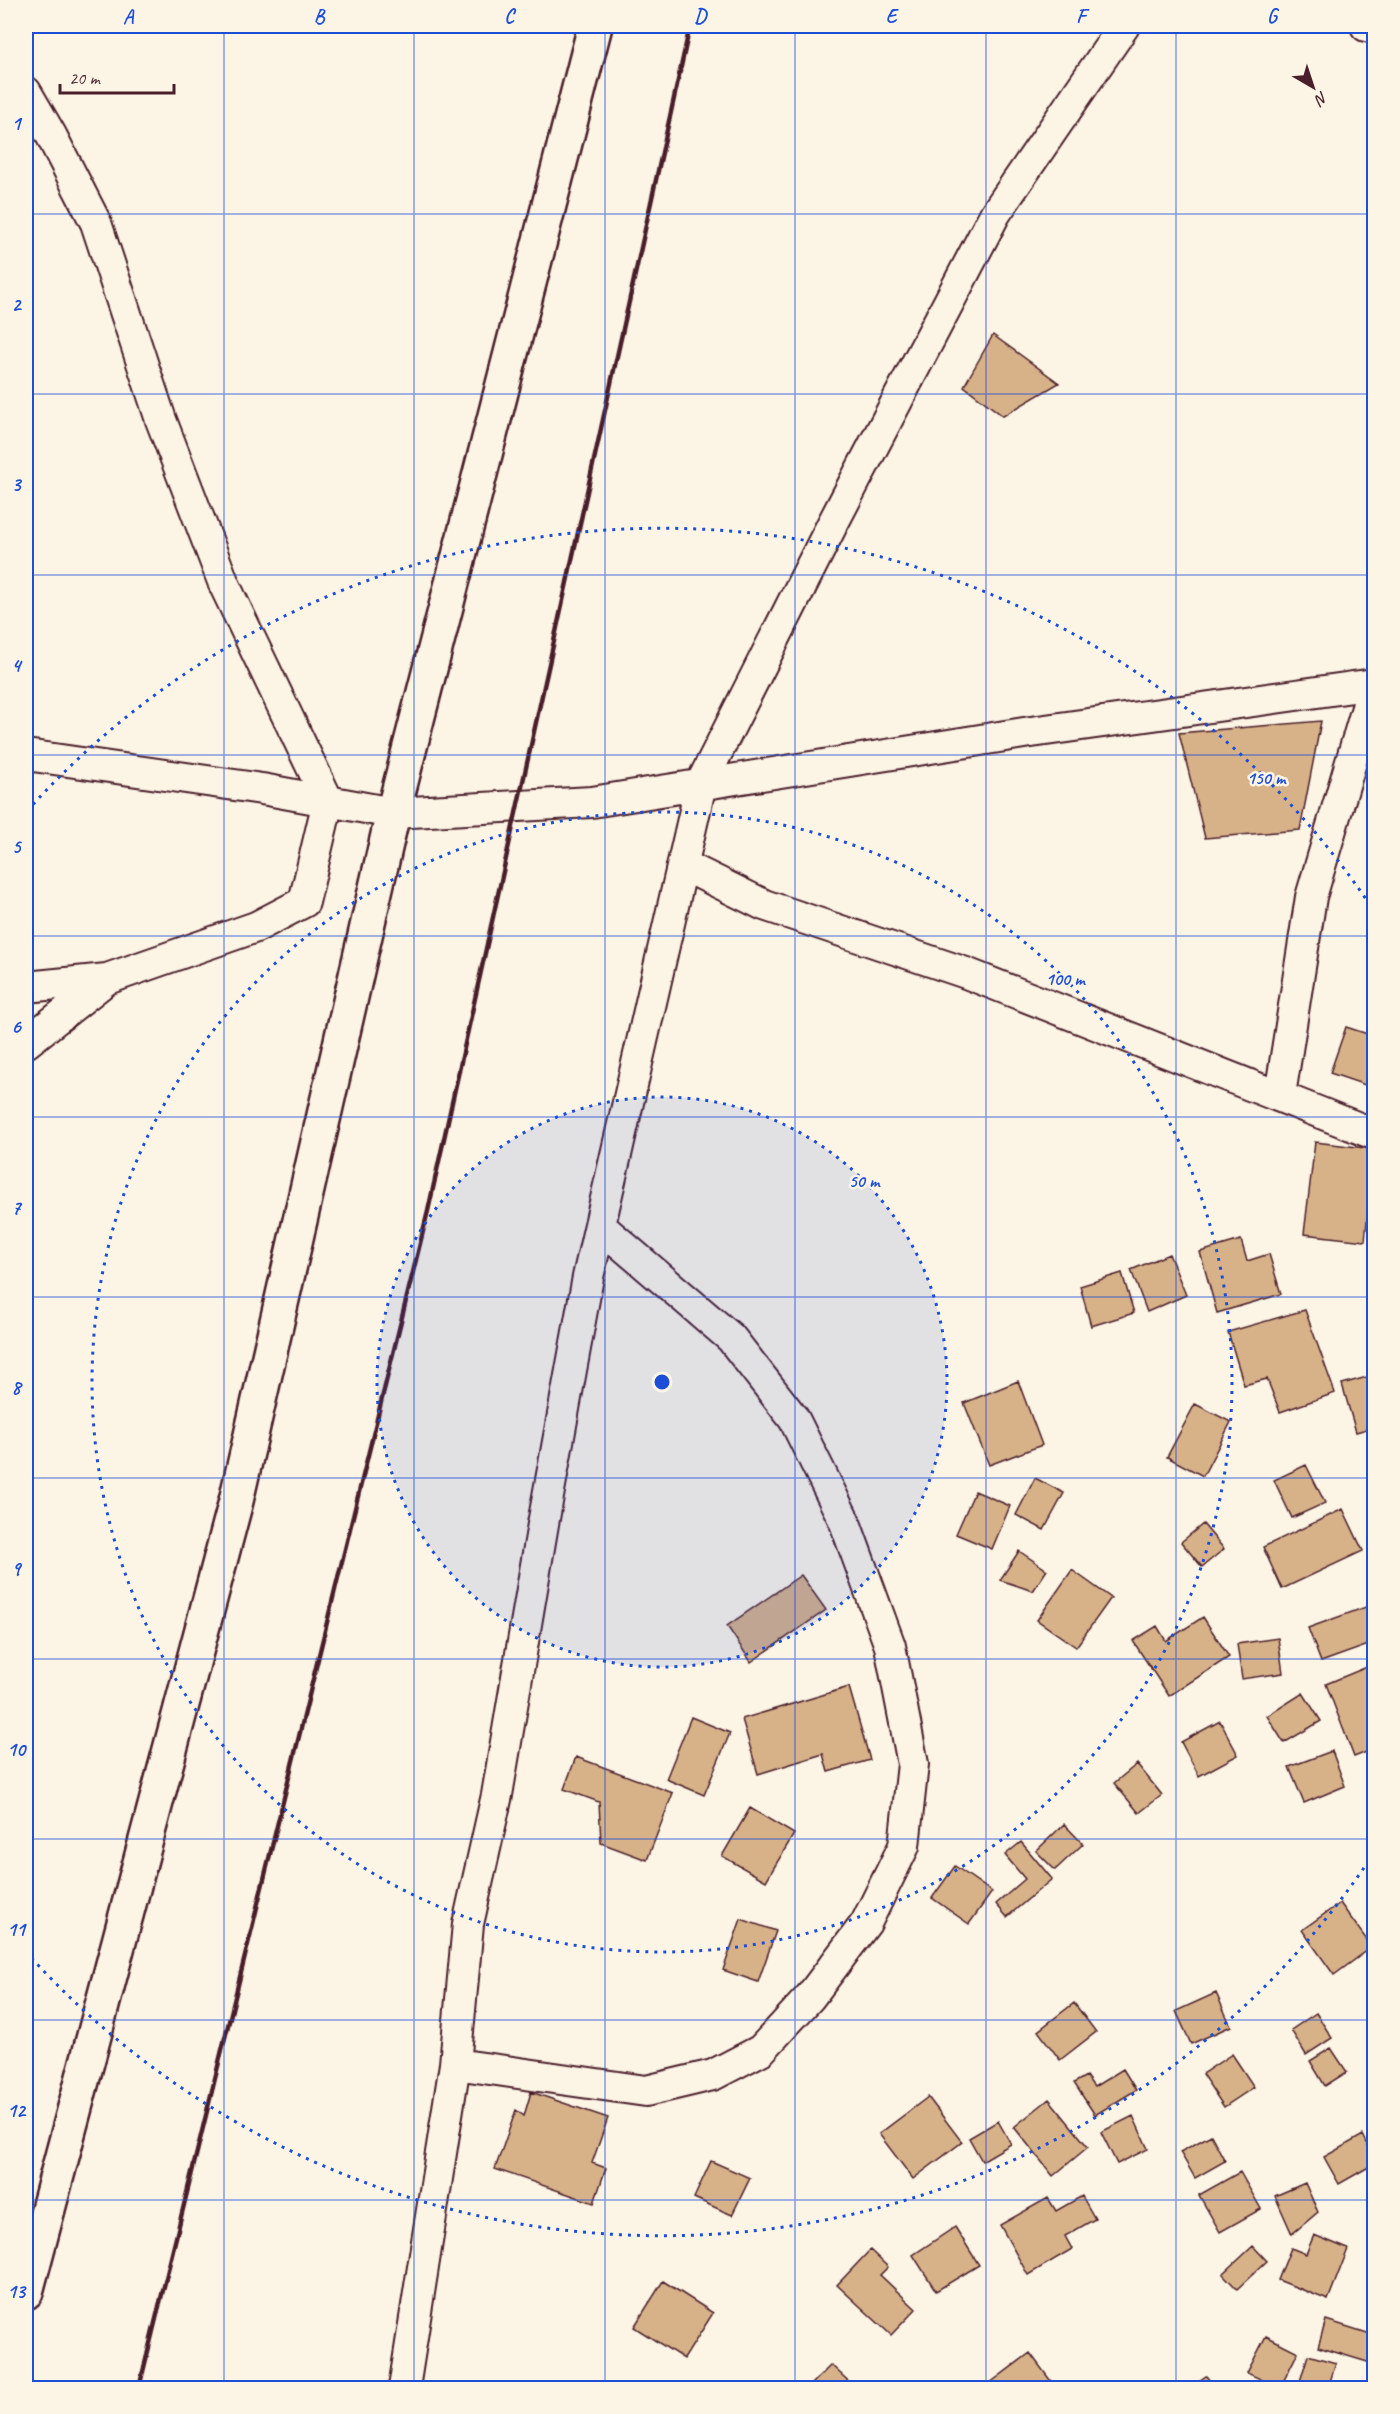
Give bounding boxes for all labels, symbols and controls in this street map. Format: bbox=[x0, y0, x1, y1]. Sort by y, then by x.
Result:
text: A bbox=[123, 4, 135, 29]
text: B bbox=[314, 4, 326, 29]
text: C bbox=[504, 4, 516, 29]
text: D bbox=[694, 4, 708, 29]
text: E bbox=[886, 4, 900, 29]
text: F bbox=[1076, 4, 1090, 29]
text: G bbox=[1267, 4, 1280, 29]
scale bar bbox=[60, 57, 174, 95]
north arrow bbox=[1283, 57, 1343, 117]
text: 20 m bbox=[69, 67, 102, 89]
text: N bbox=[1309, 87, 1332, 111]
text: 1 bbox=[12, 111, 23, 136]
text: 2 bbox=[12, 292, 23, 317]
text: 3 bbox=[12, 472, 23, 497]
text: 4 bbox=[12, 653, 24, 678]
text: 150 m bbox=[1247, 767, 1287, 789]
text: 5 bbox=[12, 834, 23, 859]
text: 100 m bbox=[1046, 968, 1086, 990]
text: 6 bbox=[11, 1014, 22, 1039]
text: 50 m bbox=[849, 1170, 881, 1192]
text: 7 bbox=[12, 1195, 23, 1220]
centre of rings bbox=[652, 1372, 672, 1392]
text: 8 bbox=[12, 1375, 24, 1400]
text: 9 bbox=[12, 1556, 23, 1581]
text: 10 bbox=[7, 1737, 27, 1762]
text: 11 bbox=[7, 1917, 27, 1942]
text: 12 bbox=[7, 2098, 27, 2123]
text: 13 bbox=[7, 2279, 27, 2304]

